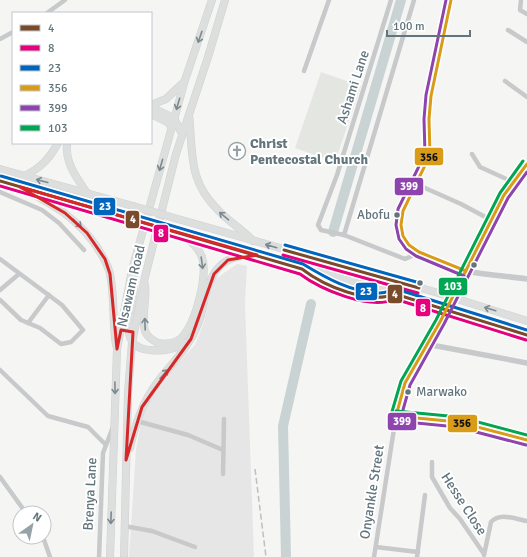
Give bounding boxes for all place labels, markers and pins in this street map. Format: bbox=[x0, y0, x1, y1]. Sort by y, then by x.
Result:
place label: Christ Pentecostal Church bbox=[250, 135, 368, 168]
church icon: Christ Pentecostal Church bbox=[227, 141, 247, 161]
place label: Abofu bbox=[357, 207, 390, 223]
marker: Abofu bbox=[392, 210, 402, 220]
unlabelled marker bbox=[469, 260, 479, 270]
unlabelled marker bbox=[415, 278, 425, 288]
place label: Marwako bbox=[416, 384, 467, 400]
marker: Marwako bbox=[403, 387, 413, 397]

